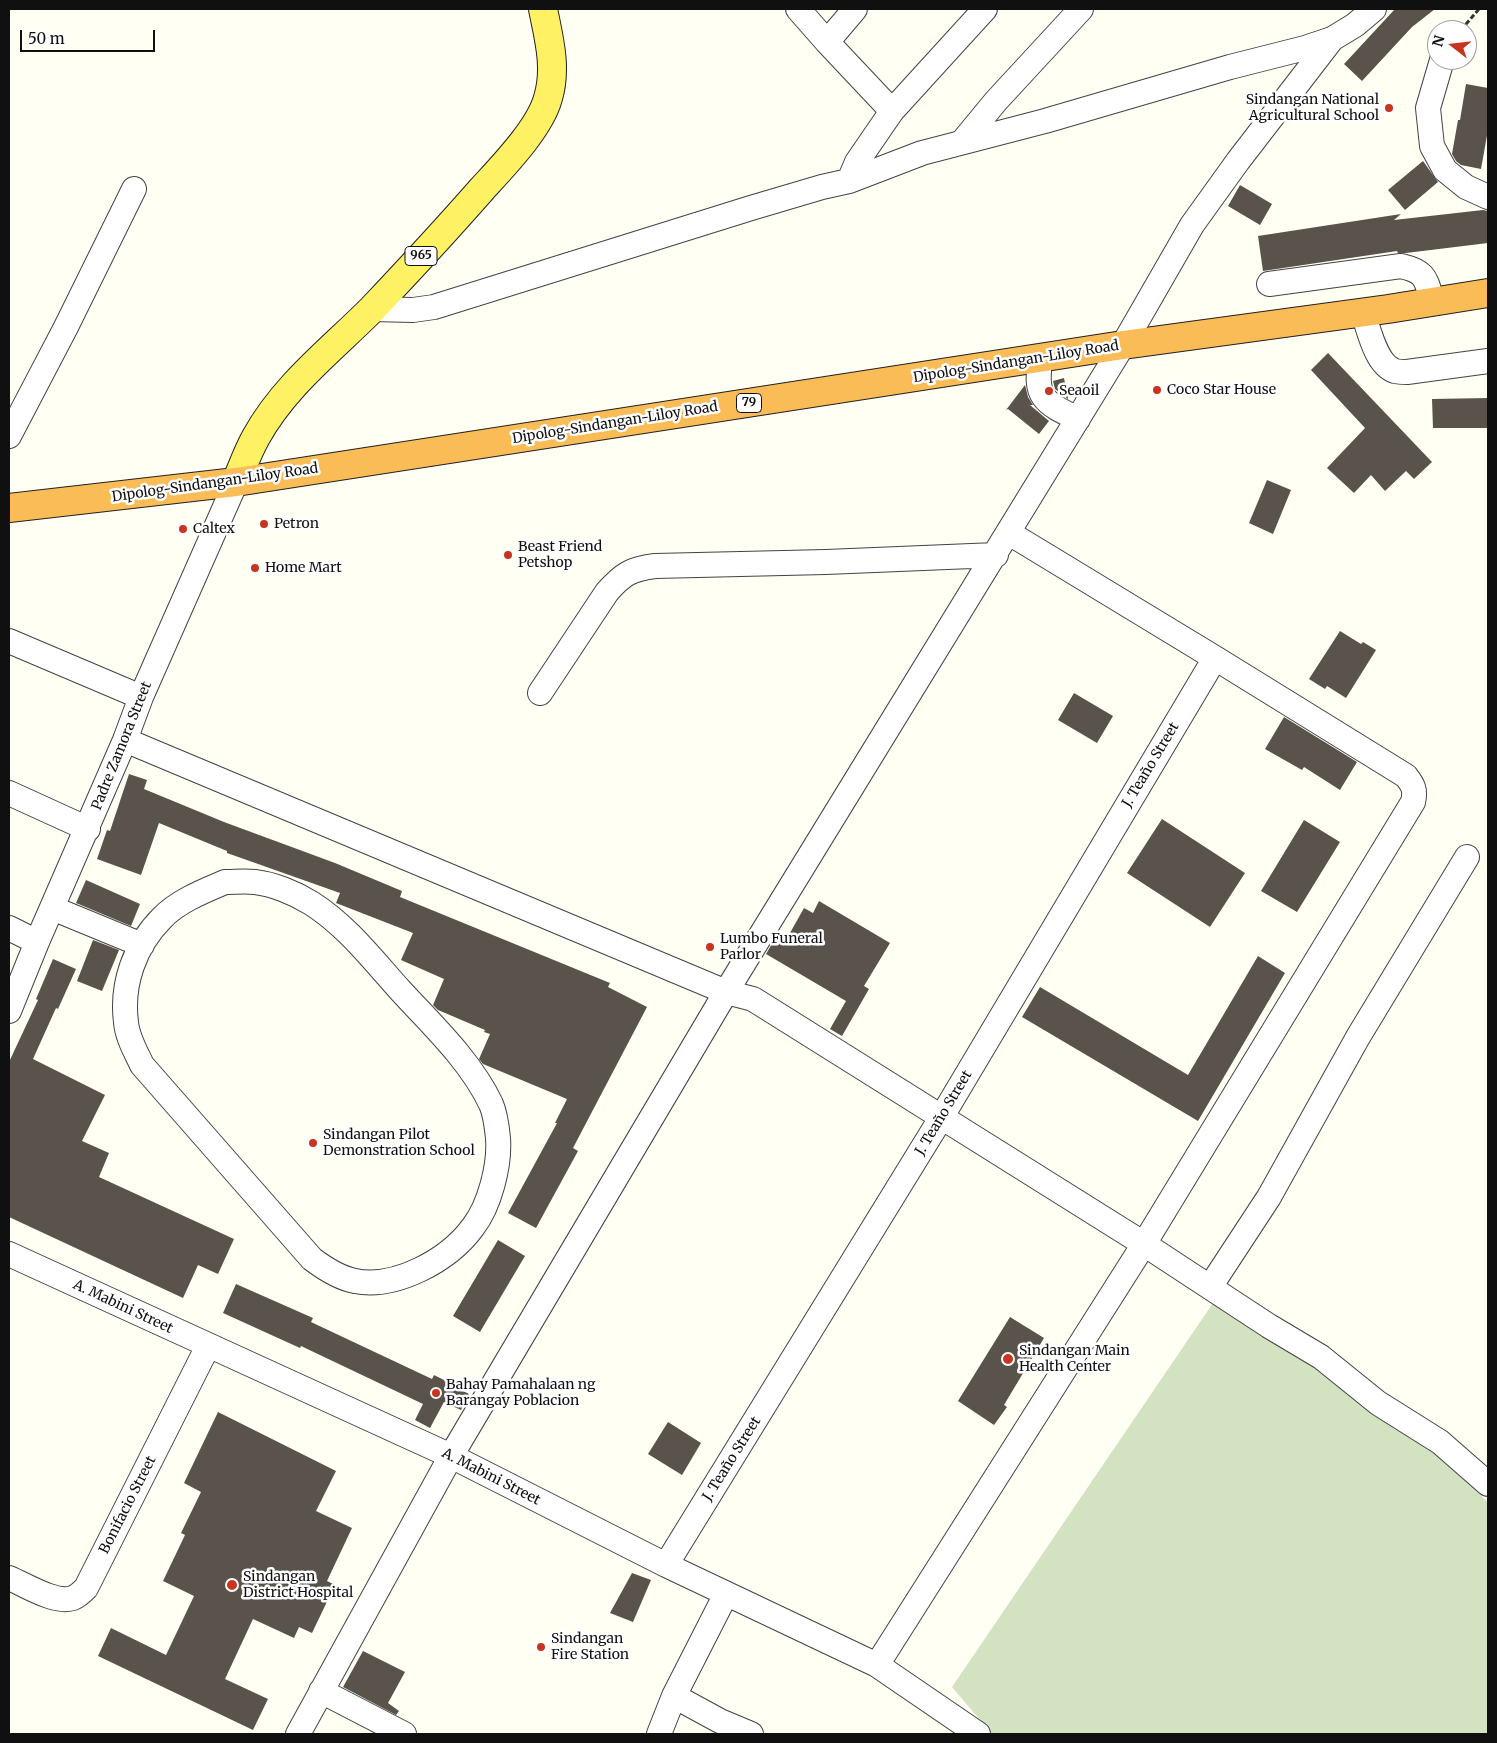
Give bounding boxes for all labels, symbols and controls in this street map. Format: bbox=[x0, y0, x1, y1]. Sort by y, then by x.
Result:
scale bar bbox=[22, 20, 158, 52]
north arrow bbox=[1427, 20, 1477, 70]
text: 50 m bbox=[28, 29, 65, 48]
text: N bbox=[1428, 33, 1449, 49]
place label: Sindangan National Agricultural School bbox=[1246, 92, 1379, 124]
marker: Sindangan National Agricultural School bbox=[1383, 102, 1395, 114]
road number: 965 bbox=[405, 247, 437, 266]
street label: Dipolog-Sindangan-Liloy Road bbox=[912, 337, 1120, 387]
place label: Coco Star House bbox=[1167, 382, 1276, 398]
place label: Seaoil bbox=[1059, 383, 1099, 399]
marker: Coco Star House bbox=[1151, 384, 1163, 396]
marker: Seaoil bbox=[1043, 385, 1055, 397]
road number: 79 bbox=[736, 393, 762, 412]
street label: Dipolog-Sindangan-Liloy Road bbox=[511, 398, 719, 448]
street label: Dipolog-Sindangan-Liloy Road bbox=[111, 460, 319, 506]
place label: Petron bbox=[274, 516, 319, 532]
marker: Petron bbox=[258, 518, 270, 530]
place label: Caltex bbox=[193, 521, 235, 537]
marker: Caltex bbox=[177, 523, 189, 535]
place label: Beast Friend Petshop bbox=[518, 539, 602, 572]
marker: Beast Friend Petshop bbox=[502, 549, 514, 561]
place label: Home Mart bbox=[265, 560, 342, 576]
marker: Home Mart bbox=[249, 562, 261, 574]
street label: Padre Zamora Street bbox=[89, 679, 155, 813]
street label: J. Teaño Street bbox=[1119, 719, 1183, 811]
place label: Lumbo Funeral Parlor bbox=[720, 931, 823, 964]
marker: Lumbo Funeral Parlor bbox=[704, 941, 716, 953]
street label: J. Teaño Street bbox=[912, 1067, 976, 1159]
place label: Sindangan Pilot Demonstration School bbox=[323, 1127, 475, 1160]
marker: Sindangan Pilot Demonstration School bbox=[307, 1137, 319, 1149]
street label: A. Mabini Street bbox=[70, 1277, 176, 1337]
place label: Sindangan Main Health Center bbox=[1019, 1343, 1130, 1375]
marker: Sindangan Main Health Center bbox=[1001, 1352, 1015, 1366]
place label: Bahay Pamahalaan ng Barangay Poblacion bbox=[446, 1377, 595, 1410]
marker: Bahay Pamahalaan ng Barangay Poblacion bbox=[430, 1387, 442, 1399]
street label: J. Teaño Street bbox=[699, 1414, 765, 1504]
street label: A. Mabini Street bbox=[439, 1445, 543, 1509]
street label: Bonifacio Street bbox=[96, 1453, 160, 1557]
place label: Sindangan District Hospital bbox=[243, 1569, 353, 1601]
marker: Sindangan District Hospital bbox=[225, 1578, 239, 1592]
place label: Sindangan Fire Station bbox=[551, 1631, 629, 1664]
marker: Sindangan Fire Station bbox=[535, 1641, 547, 1653]

